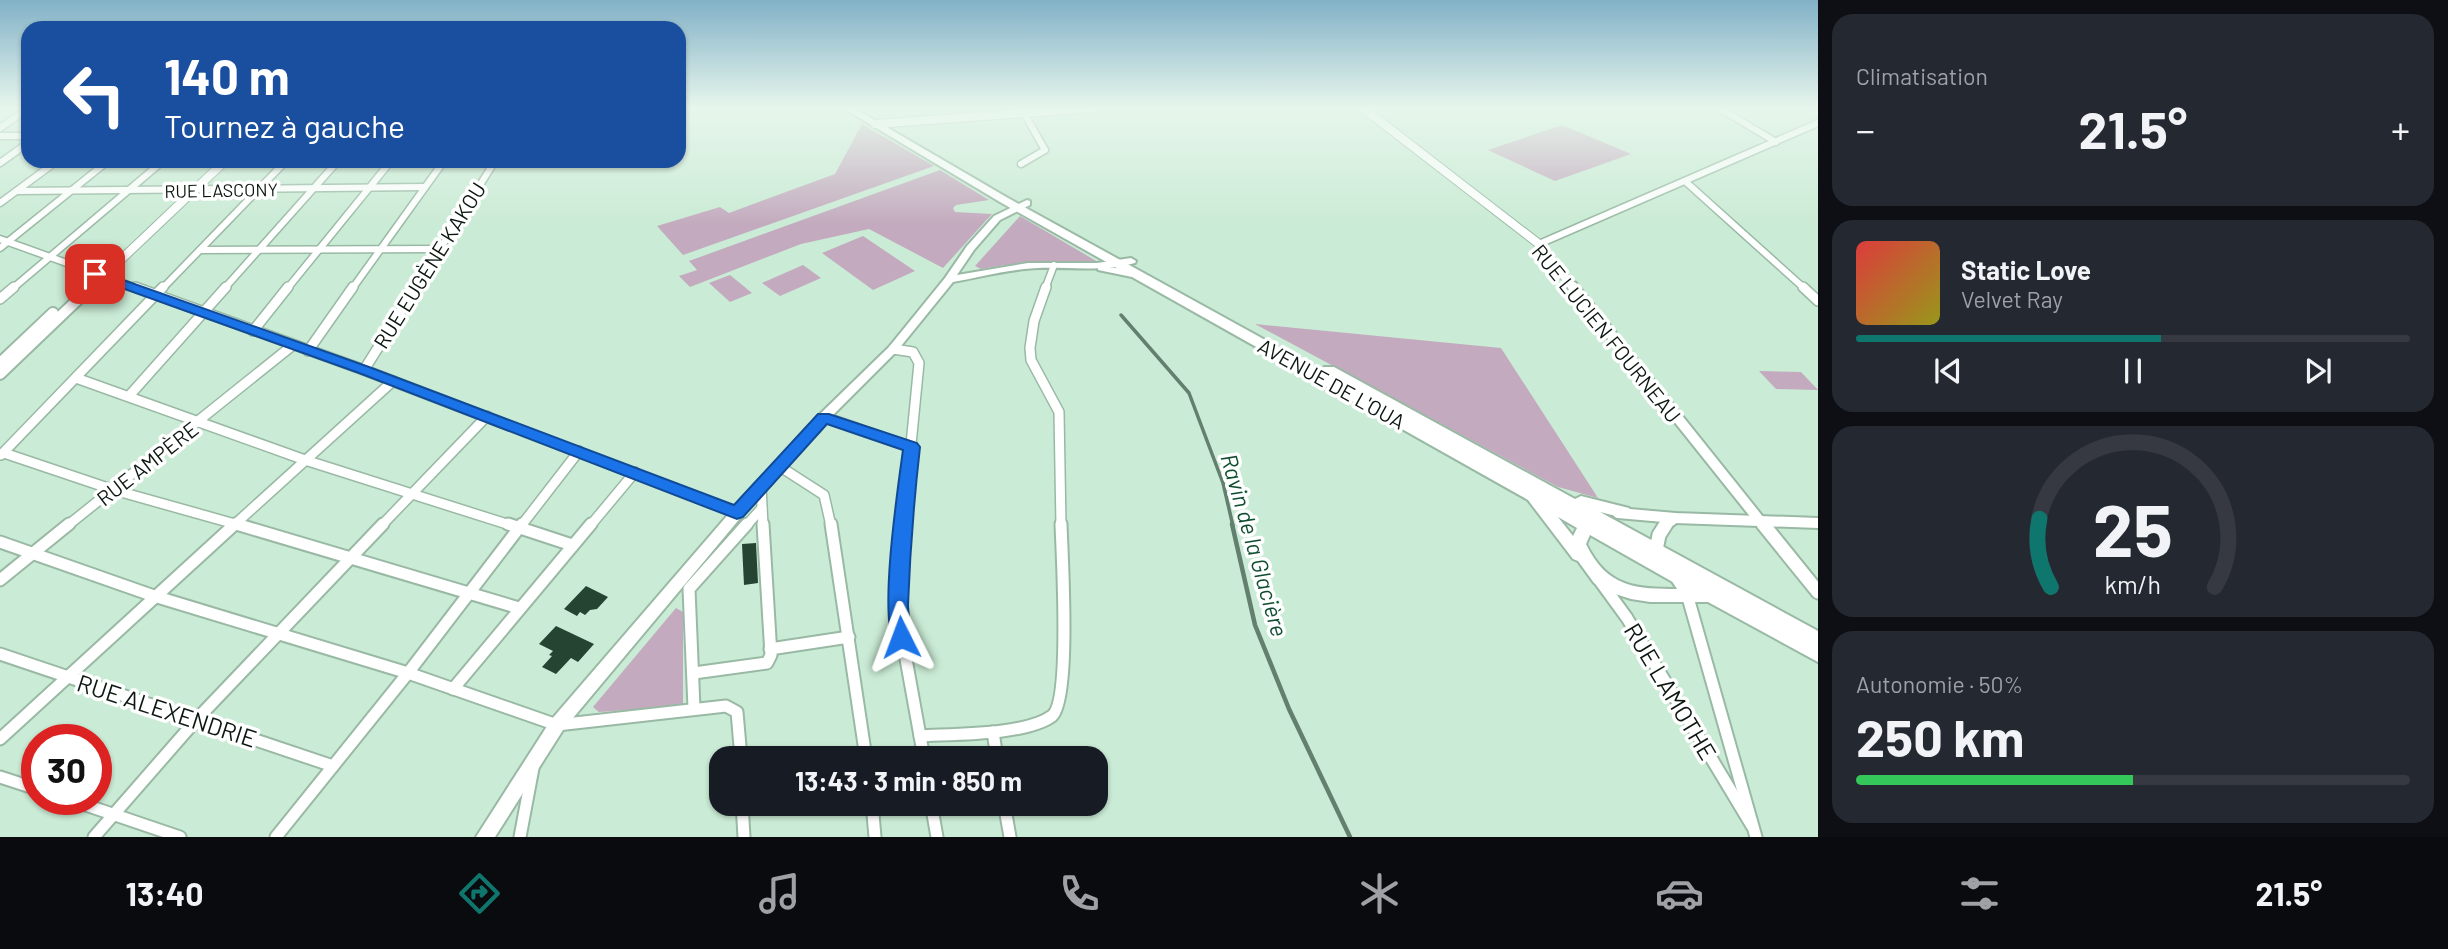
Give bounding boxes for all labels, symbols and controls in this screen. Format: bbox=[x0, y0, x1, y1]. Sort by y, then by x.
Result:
text: 140 m bbox=[164, 46, 290, 105]
icon: left bbox=[49, 49, 140, 140]
text: Climatisation bbox=[1856, 62, 1988, 90]
text: 21.5° bbox=[2079, 97, 2187, 159]
text: Tournez à gauche bbox=[164, 106, 405, 144]
text: − bbox=[1856, 106, 1875, 152]
text: + bbox=[2391, 106, 2410, 152]
street label: RUE EUGÈNE KAKOU bbox=[368, 177, 490, 353]
street label: RUE LASCONY bbox=[164, 178, 278, 202]
street label: RUE LUCIEN FOURNEAU bbox=[1527, 239, 1687, 427]
pin bbox=[65, 244, 125, 304]
text: Static Love bbox=[1961, 254, 2091, 285]
icon: arrive bbox=[76, 255, 114, 293]
text: Velvet Ray bbox=[1961, 285, 2063, 313]
street label: AVENUE DE L'OUA bbox=[1254, 332, 1410, 434]
icon: previous bbox=[1929, 352, 1967, 390]
icon: pause bbox=[2114, 352, 2152, 390]
icon: next bbox=[2299, 352, 2337, 390]
street label: RUE AMPÈRE bbox=[91, 416, 203, 510]
water label: Ravin de la Glacière bbox=[1215, 450, 1295, 640]
text: 25 bbox=[2093, 485, 2173, 573]
text: km/h bbox=[2105, 569, 2161, 599]
position arrow bbox=[864, 600, 938, 674]
street label: RUE LAMOTHE bbox=[1619, 617, 1723, 765]
street label: RUE ALEXENDRIE bbox=[74, 667, 260, 753]
text: Autonomie · 50% bbox=[1856, 670, 2023, 698]
text: 250 km bbox=[1856, 705, 2024, 767]
speed limit sign: 30 bbox=[21, 724, 112, 815]
text: 13:43 · 3 min · 850 m bbox=[795, 765, 1022, 796]
icon: directions bbox=[455, 869, 504, 918]
icon: music bbox=[755, 869, 804, 918]
icon: phone bbox=[1055, 869, 1104, 918]
icon: climate bbox=[1355, 869, 1404, 918]
icon: car bbox=[1655, 869, 1704, 918]
icon: filters bbox=[1955, 869, 2004, 918]
text: 13:40 bbox=[126, 874, 203, 912]
text: 21.5° bbox=[2255, 874, 2322, 912]

